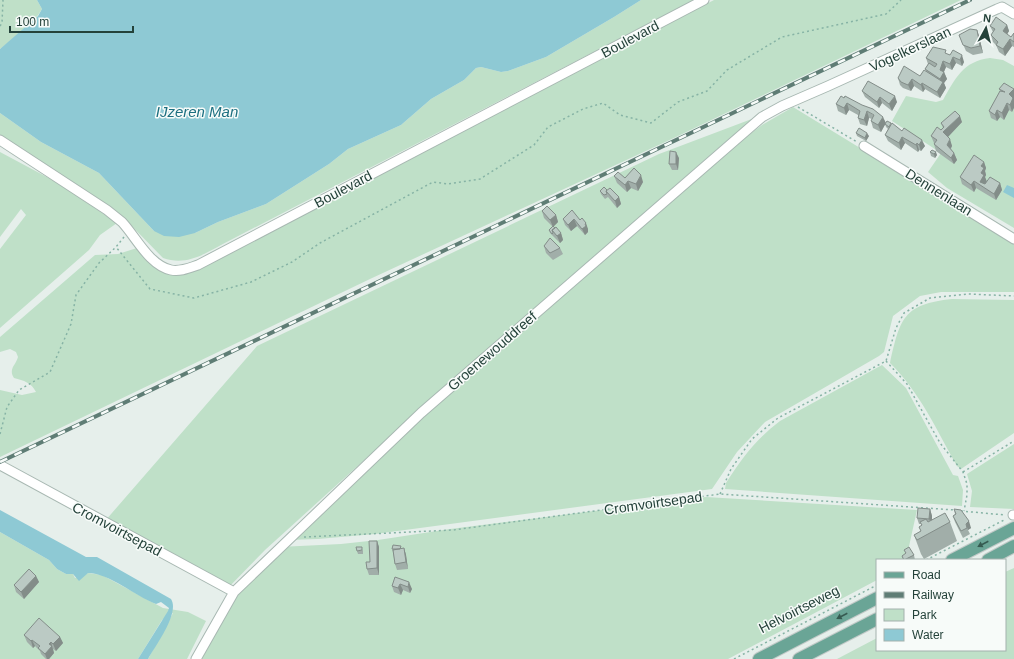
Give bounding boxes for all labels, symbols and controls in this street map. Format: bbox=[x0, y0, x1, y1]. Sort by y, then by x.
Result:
scale bar bbox=[10, 8, 133, 34]
north arrow bbox=[966, 8, 1006, 48]
text: N bbox=[983, 12, 992, 25]
text: 100 m bbox=[16, 15, 49, 29]
street label: Boulevard bbox=[598, 17, 662, 61]
street label: Vogelkerslaan bbox=[867, 23, 953, 75]
water label: IJzeren Man bbox=[156, 103, 238, 120]
street label: Dennenlaan bbox=[903, 165, 975, 219]
street label: Boulevard bbox=[311, 167, 375, 211]
street label: Groenewouddreef bbox=[444, 308, 540, 394]
street label: Cromvoirtsepad bbox=[603, 488, 703, 518]
street label: Cromvoirtsepad bbox=[70, 499, 164, 559]
one-way arrow bbox=[977, 541, 989, 547]
legend bbox=[876, 559, 1006, 651]
text: Road bbox=[912, 568, 941, 582]
street label: Helvoirtseweg bbox=[756, 582, 842, 636]
text: Railway bbox=[912, 588, 954, 602]
text: Park bbox=[912, 608, 938, 622]
one-way arrow bbox=[837, 613, 848, 619]
text: Water bbox=[912, 628, 944, 642]

